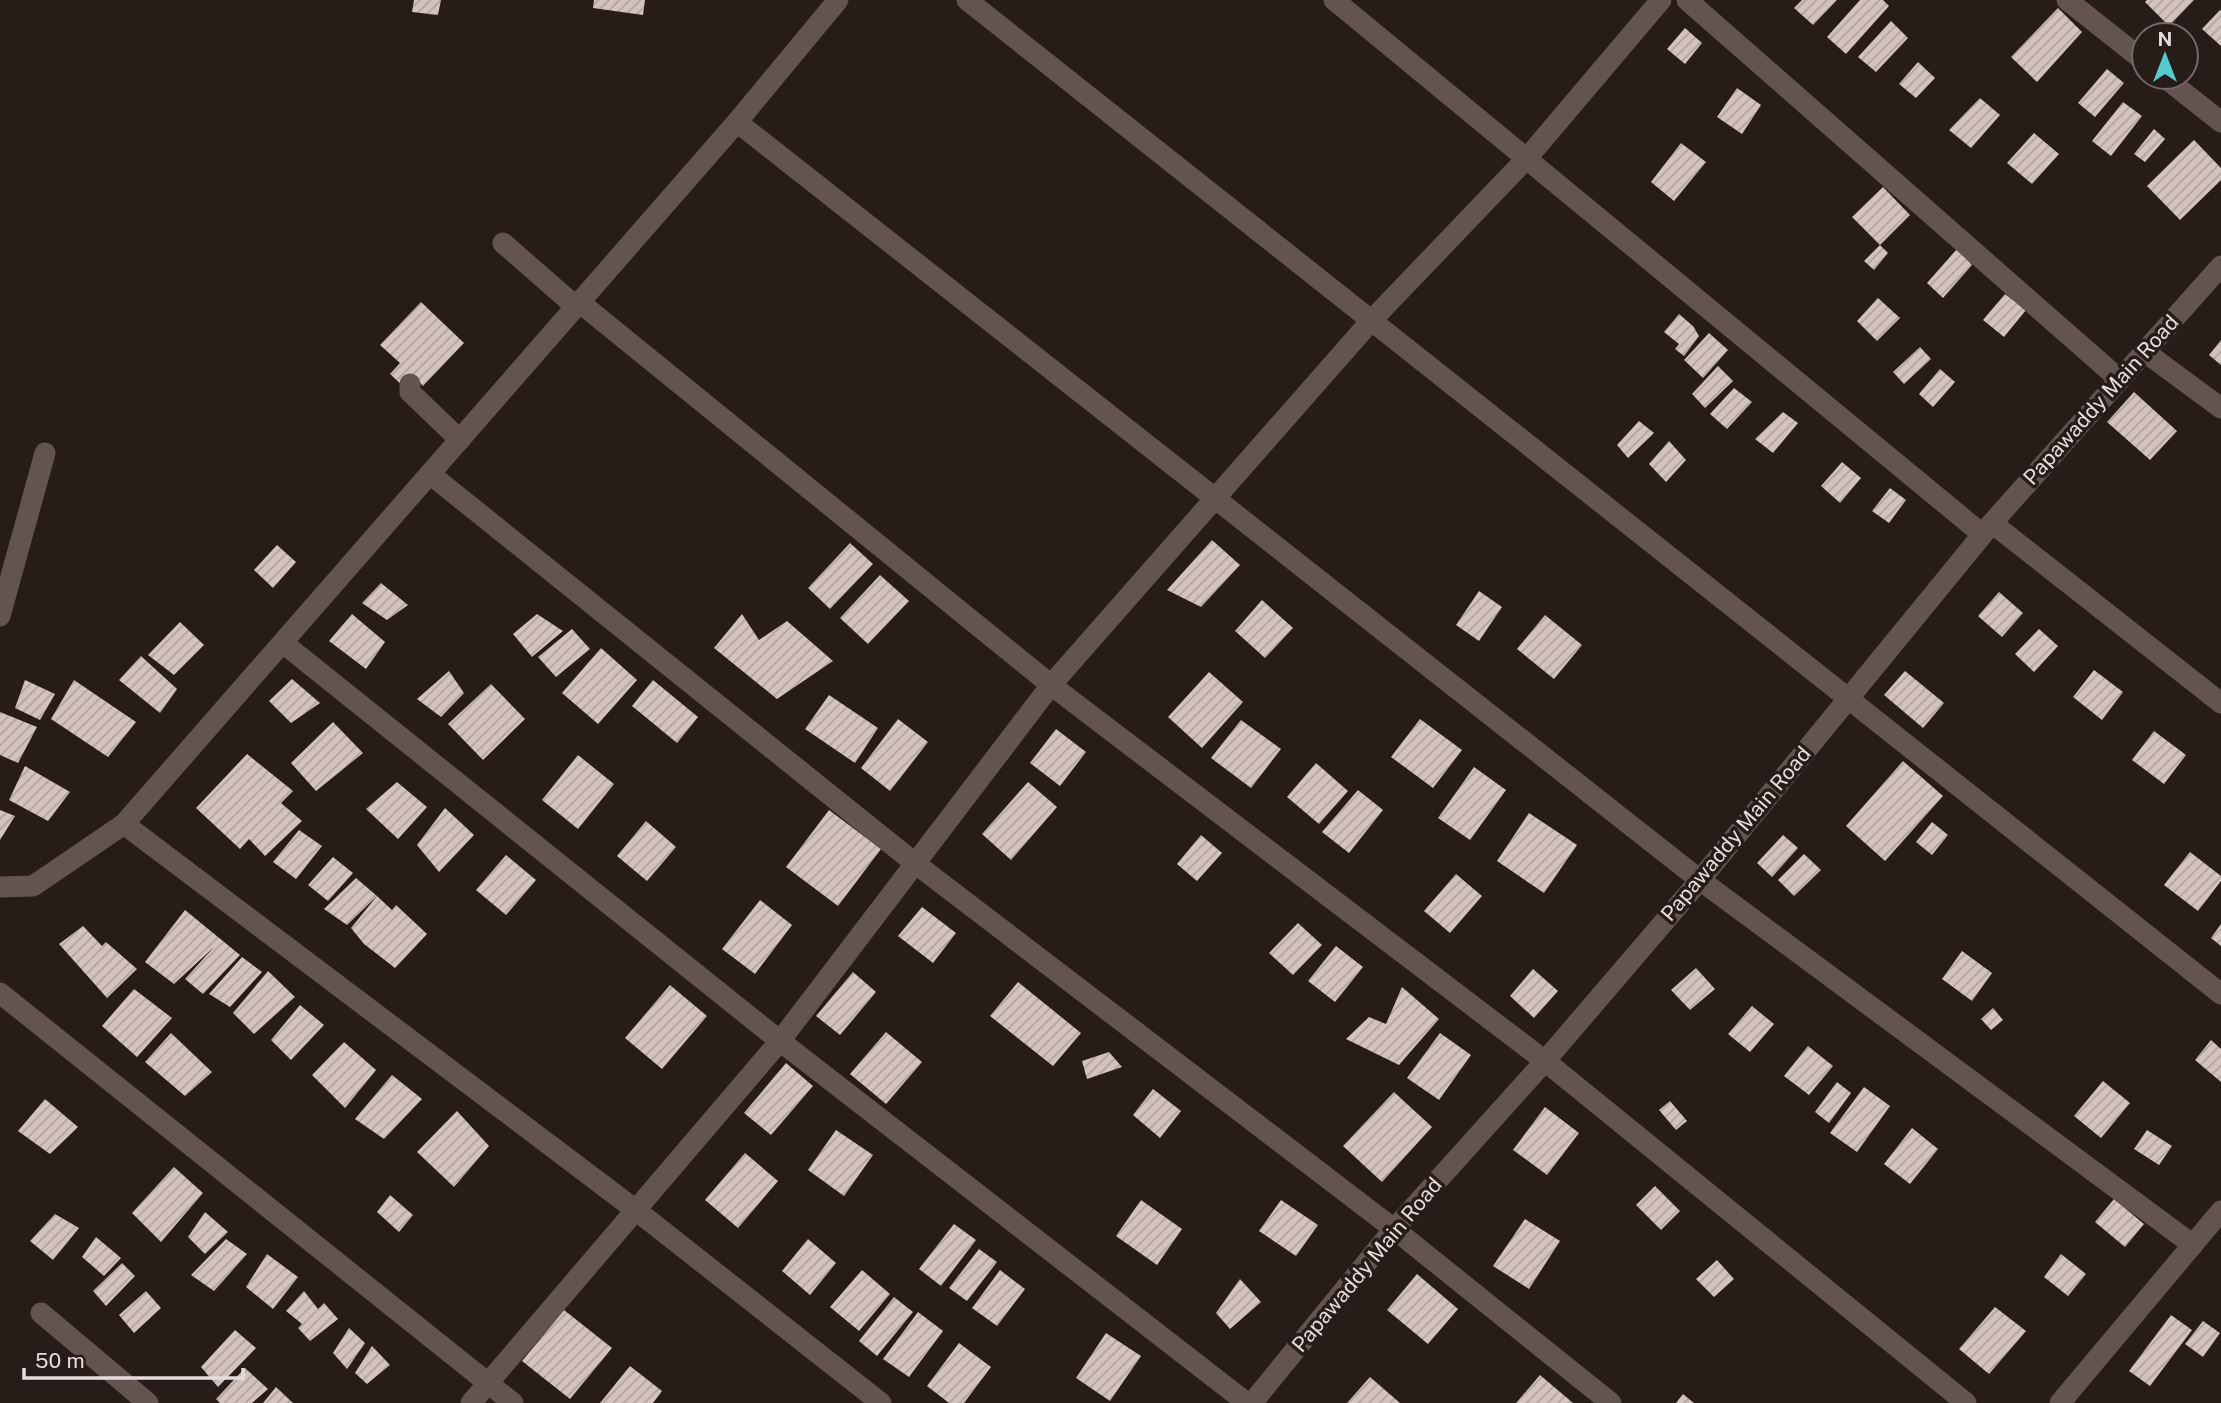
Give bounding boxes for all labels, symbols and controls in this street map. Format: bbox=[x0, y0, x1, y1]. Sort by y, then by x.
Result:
north arrow bbox=[2130, 21, 2200, 91]
text: N bbox=[2158, 28, 2172, 50]
street label: Papawaddy Main Road bbox=[2018, 310, 2183, 490]
street label: Papawaddy Main Road bbox=[1655, 741, 1816, 926]
street label: Papawaddy Main Road bbox=[1286, 1172, 1447, 1357]
scale bar bbox=[24, 1336, 243, 1380]
text: 50 m bbox=[35, 1348, 85, 1373]

